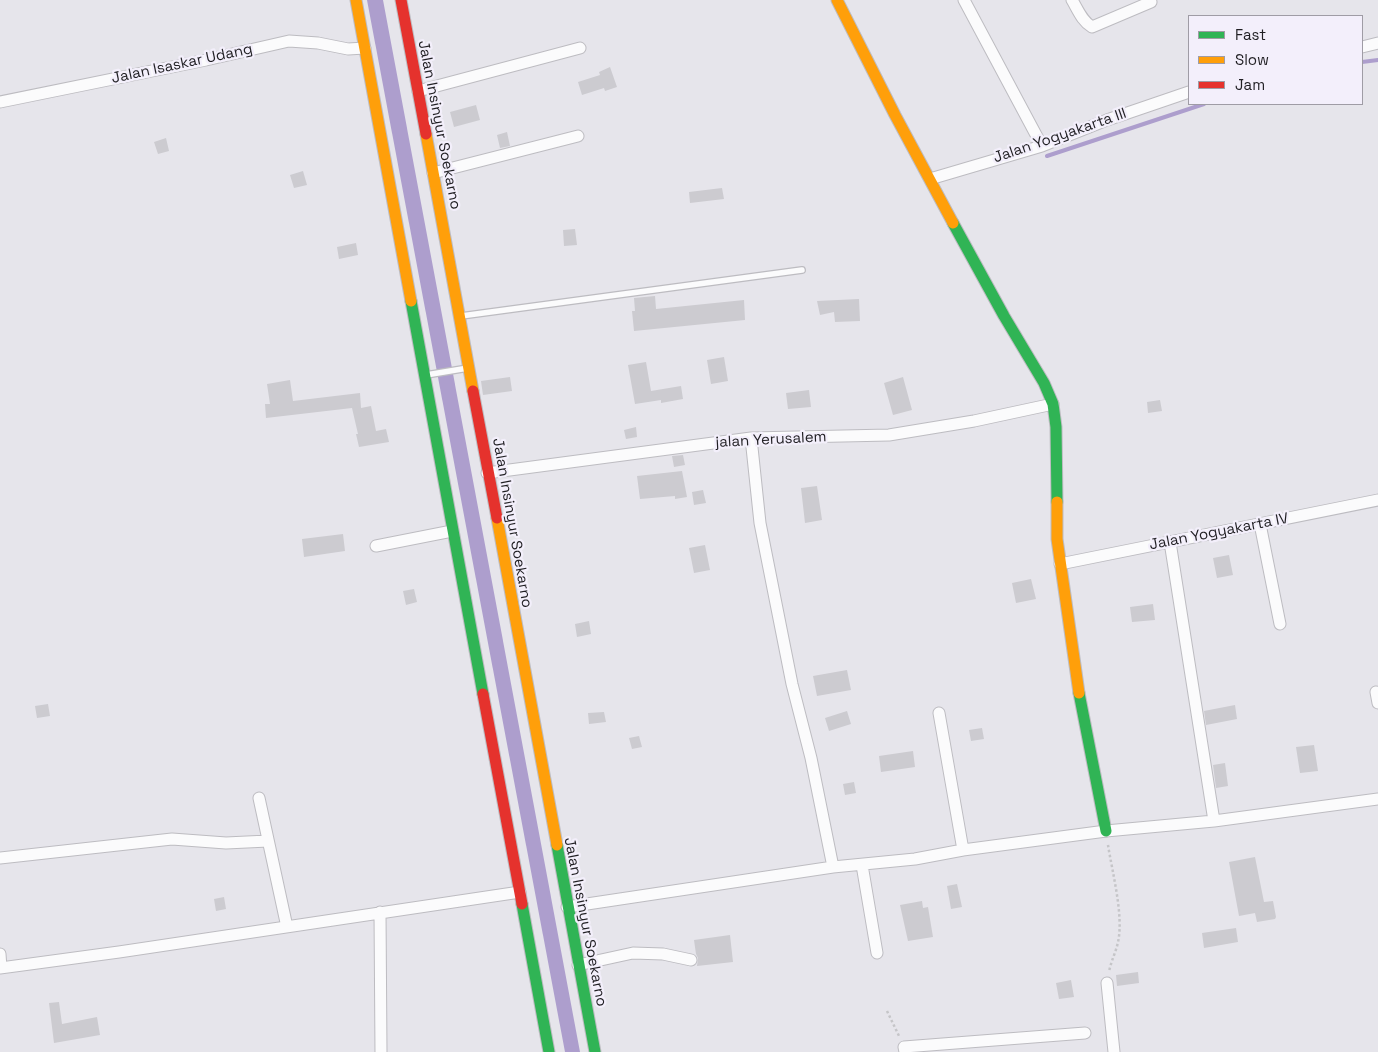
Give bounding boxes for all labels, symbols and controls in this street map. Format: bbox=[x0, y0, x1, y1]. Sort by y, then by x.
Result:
legend bbox=[1188, 15, 1363, 105]
text: Fast bbox=[1235, 25, 1266, 44]
street label: Jalan Insinyur Soekarno bbox=[414, 39, 464, 211]
street label: Jalan Isaskar Udang bbox=[110, 40, 254, 88]
text: Slow bbox=[1235, 50, 1269, 69]
text: Jam bbox=[1235, 75, 1265, 94]
street label: Jalan Yogyakarta III bbox=[991, 105, 1129, 167]
street label: jalan Yerusalem bbox=[715, 428, 827, 452]
street label: Jalan Insinyur Soekarno bbox=[488, 437, 536, 609]
street label: Jalan Yogyakarta IV bbox=[1148, 510, 1290, 554]
street label: Jalan Insinyur Soekarno bbox=[560, 836, 610, 1008]

